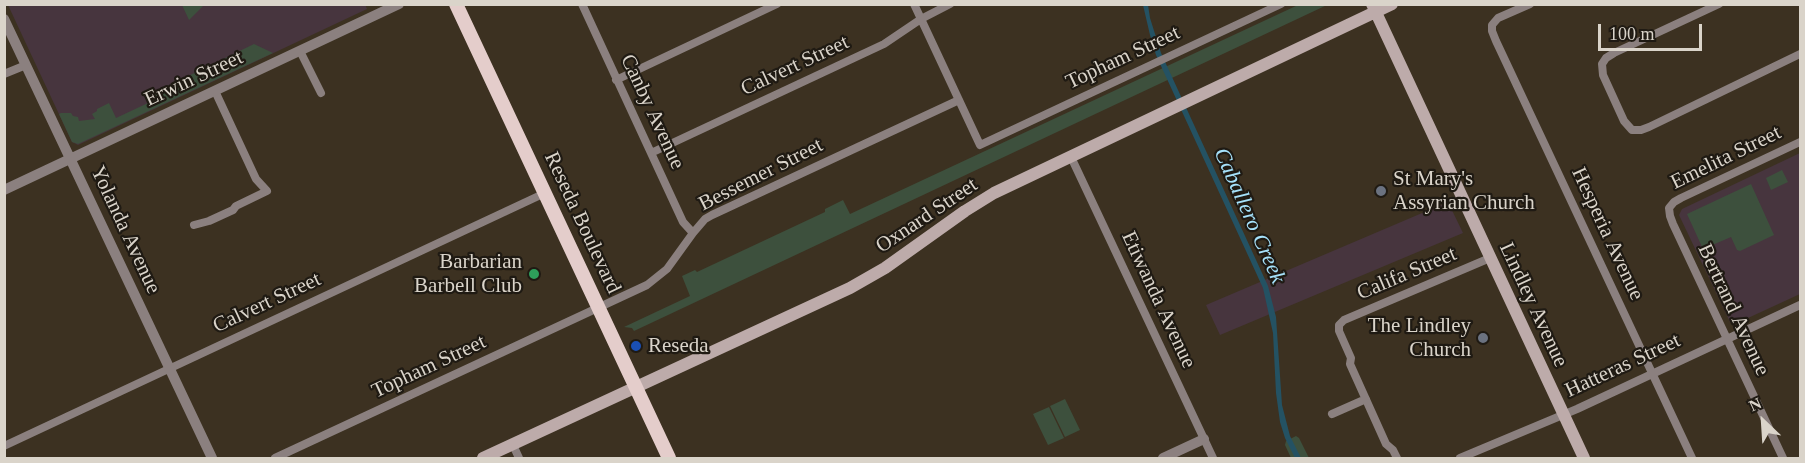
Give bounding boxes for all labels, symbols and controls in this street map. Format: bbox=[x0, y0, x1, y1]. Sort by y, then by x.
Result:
scale bar bbox=[1601, 12, 1704, 50]
street label: Topham Street bbox=[1062, 21, 1184, 95]
text: 100 m bbox=[1609, 24, 1655, 44]
street label: Calvert Street bbox=[737, 30, 853, 102]
street label: Erwin Street bbox=[141, 45, 247, 113]
street label: Canby Avenue bbox=[614, 51, 690, 173]
street label: Emelita Street bbox=[1667, 120, 1785, 196]
street label: Bessemer Street bbox=[695, 133, 827, 217]
water label: Caballero Creek bbox=[1207, 144, 1291, 288]
street label: Reseda Boulevard bbox=[538, 148, 626, 298]
street label: Yolanda Avenue bbox=[84, 162, 166, 298]
street label: Hesperia Avenue bbox=[1565, 164, 1649, 304]
place label: St Mary's Assyrian Church bbox=[1393, 166, 1535, 216]
street label: Oxnard Street bbox=[871, 173, 983, 259]
marker: St Mary's Assyrian Church bbox=[1374, 184, 1388, 198]
street label: Etiwanda Avenue bbox=[1115, 227, 1201, 373]
street label: Lindley Avenue bbox=[1493, 239, 1573, 371]
street label: Bertrand Avenue bbox=[1691, 240, 1775, 380]
street label: Califa Street bbox=[1354, 242, 1460, 306]
place label: Barbarian Barbell Club bbox=[414, 249, 522, 299]
street label: Calvert Street bbox=[209, 267, 325, 339]
marker: Barbarian Barbell Club bbox=[527, 267, 541, 281]
place label: The Lindley Church bbox=[1368, 313, 1471, 363]
street label: Hatteras Street bbox=[1561, 328, 1685, 404]
street label: Topham Street bbox=[368, 330, 490, 404]
marker: The Lindley Church bbox=[1476, 331, 1490, 345]
place label: Reseda bbox=[648, 333, 709, 359]
marker: Reseda bbox=[629, 339, 643, 353]
north arrow bbox=[1733, 391, 1793, 451]
text: N bbox=[1746, 394, 1764, 414]

